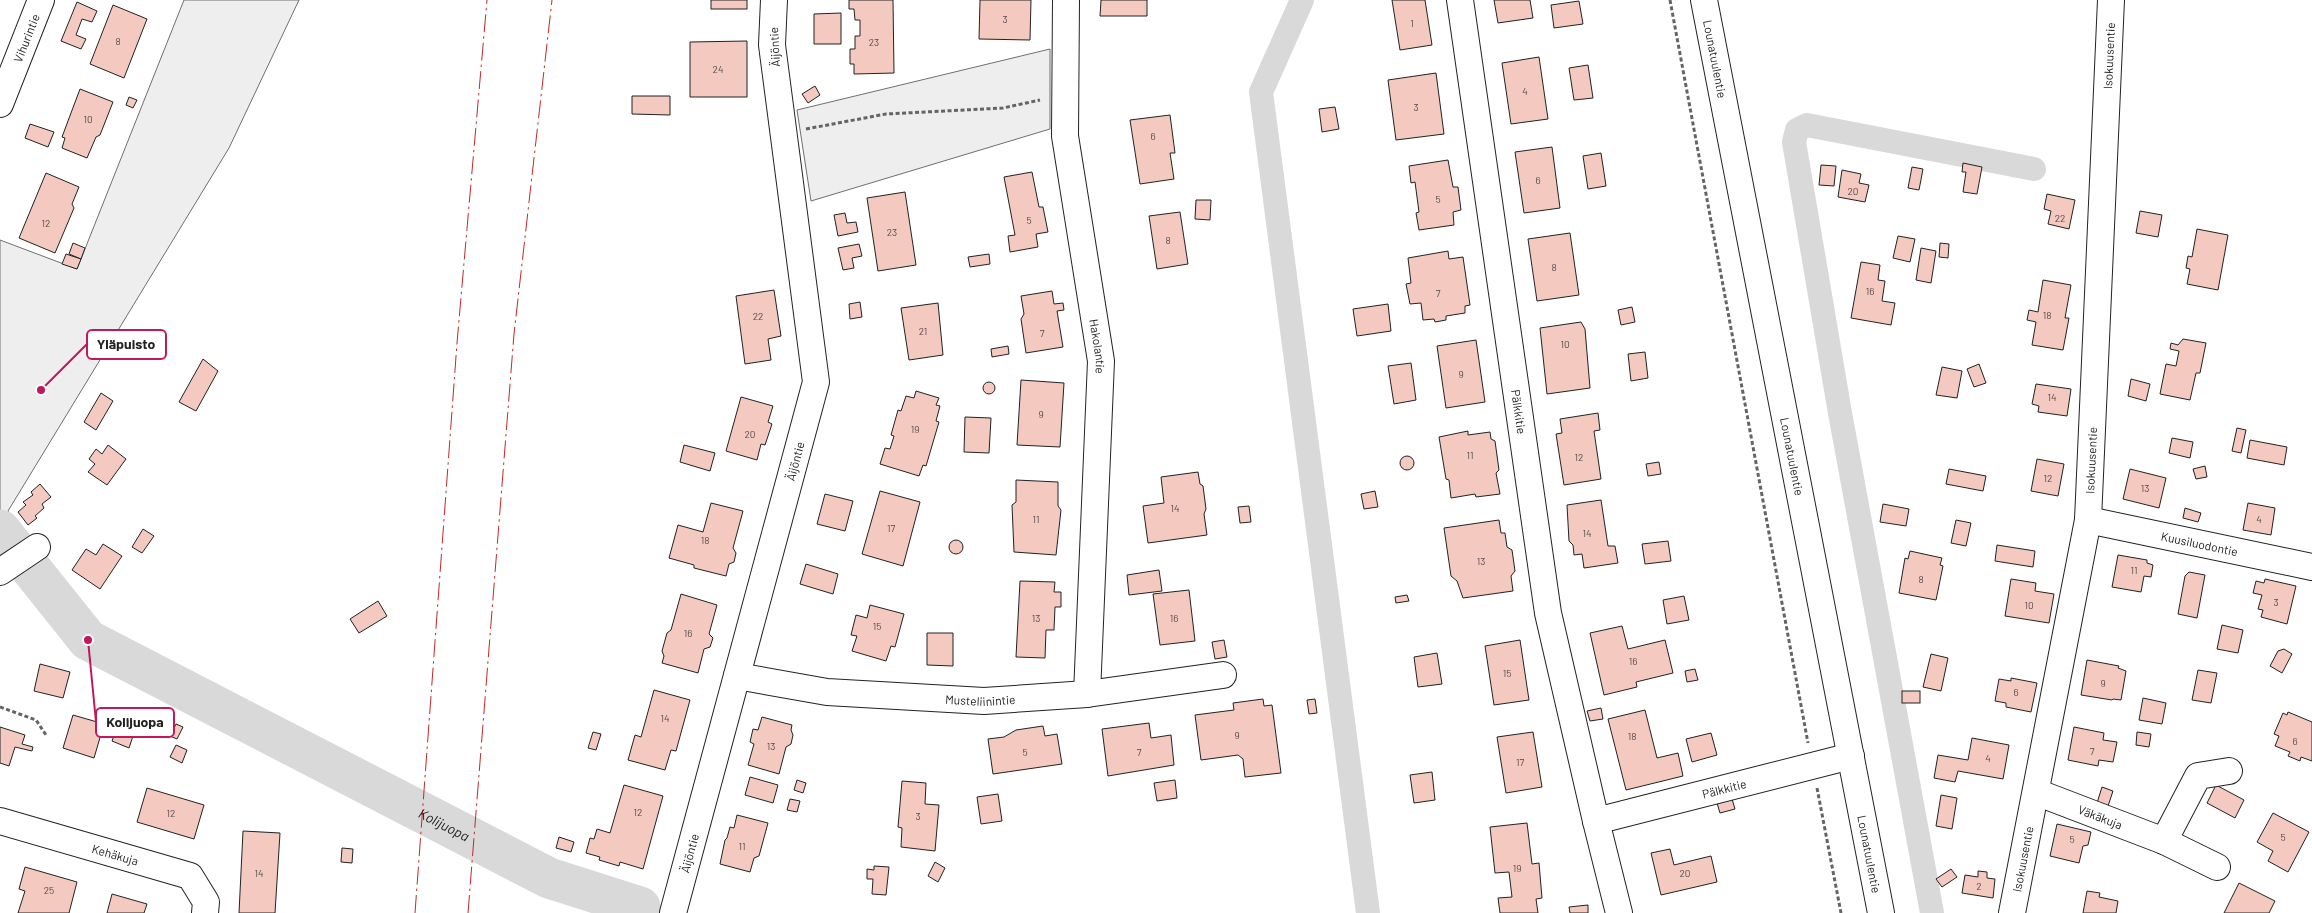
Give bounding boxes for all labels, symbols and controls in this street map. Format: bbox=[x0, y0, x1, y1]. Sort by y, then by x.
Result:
street label: Vihurintie bbox=[10, 12, 42, 64]
house number: 3 bbox=[1002, 13, 1008, 25]
house number: 1 bbox=[1410, 17, 1414, 29]
street label: Lounatuulentie bbox=[1701, 19, 1730, 99]
street label: Isokuusentie bbox=[2100, 22, 2117, 89]
street label: Äijöntie bbox=[766, 27, 782, 67]
house number: 8 bbox=[115, 35, 121, 47]
house number: 23 bbox=[869, 36, 879, 48]
house number: 24 bbox=[713, 63, 723, 75]
house number: 4 bbox=[1522, 85, 1528, 97]
house number: 3 bbox=[1413, 101, 1419, 113]
house number: 10 bbox=[83, 113, 93, 125]
house number: 6 bbox=[1150, 130, 1156, 142]
house number: 6 bbox=[1535, 174, 1541, 186]
house number: 20 bbox=[1847, 185, 1859, 197]
house number: 5 bbox=[1435, 193, 1441, 205]
house number: 22 bbox=[2055, 212, 2065, 224]
house number: 5 bbox=[1026, 214, 1032, 226]
house number: 12 bbox=[42, 217, 50, 229]
house number: 23 bbox=[887, 226, 897, 238]
house number: 8 bbox=[1165, 234, 1171, 246]
house number: 8 bbox=[1551, 261, 1557, 273]
house number: 16 bbox=[1866, 285, 1874, 297]
house number: 7 bbox=[1436, 287, 1441, 299]
house number: 18 bbox=[2043, 309, 2051, 321]
house number: 22 bbox=[753, 310, 763, 322]
street label: Hakolantie bbox=[1087, 318, 1108, 374]
house number: 21 bbox=[919, 325, 927, 337]
house number: 7 bbox=[1040, 327, 1045, 339]
callout: Yläpuisto bbox=[87, 330, 166, 359]
text: Yläpuisto bbox=[97, 335, 156, 352]
house number: 10 bbox=[1560, 338, 1570, 350]
house number: 9 bbox=[1458, 368, 1464, 380]
street label: Pälkkitie bbox=[1509, 389, 1529, 435]
house number: 14 bbox=[2047, 391, 2057, 403]
house number: 9 bbox=[1038, 408, 1044, 420]
street label: Lounatuulentie bbox=[1778, 416, 1807, 497]
house number: 19 bbox=[911, 423, 919, 435]
street label: Isokuusentie bbox=[2082, 427, 2099, 494]
house number: 20 bbox=[744, 428, 756, 440]
street label: Äijöntie bbox=[783, 440, 807, 482]
house number: 11 bbox=[1466, 449, 1474, 461]
house number: 12 bbox=[1575, 451, 1583, 463]
house number: 12 bbox=[2044, 472, 2052, 484]
house number: 13 bbox=[2141, 482, 2149, 494]
house number: 14 bbox=[1170, 502, 1180, 514]
house number: 11 bbox=[1032, 513, 1040, 525]
house number: 4 bbox=[2256, 513, 2262, 525]
house number: 17 bbox=[887, 522, 895, 534]
house number: 14 bbox=[1582, 527, 1592, 539]
street label: Kuusiluodontie bbox=[2160, 529, 2239, 558]
house number: 18 bbox=[701, 534, 709, 546]
house number: 13 bbox=[1477, 555, 1485, 567]
house number: 11 bbox=[2130, 564, 2138, 576]
house number: 8 bbox=[1918, 573, 1924, 585]
house number: 3 bbox=[2273, 596, 2279, 608]
house number: 10 bbox=[2024, 599, 2034, 611]
house number: 13 bbox=[1032, 612, 1040, 624]
house number: 16 bbox=[1170, 612, 1178, 624]
house number: 15 bbox=[873, 620, 881, 632]
house number: 16 bbox=[684, 627, 692, 639]
house number: 16 bbox=[1629, 655, 1637, 667]
house number: 15 bbox=[1503, 667, 1511, 679]
house number: 9 bbox=[2100, 677, 2106, 689]
house number: 6 bbox=[2013, 686, 2019, 698]
street label: Musteliinintie bbox=[945, 692, 1016, 708]
callout: Kolijuopa bbox=[96, 708, 174, 737]
house number: 14 bbox=[660, 712, 670, 724]
text: Kolijuopa bbox=[106, 713, 164, 730]
house number: 9 bbox=[1234, 729, 1240, 741]
house number: 18 bbox=[1628, 730, 1636, 742]
house number: 6 bbox=[2292, 735, 2298, 747]
house number: 13 bbox=[767, 740, 775, 752]
house number: 7 bbox=[2090, 745, 2095, 757]
house number: 5 bbox=[1022, 746, 1028, 758]
house number: 7 bbox=[1137, 746, 1142, 758]
house number: 4 bbox=[1985, 752, 1991, 764]
house number: 17 bbox=[1516, 756, 1524, 768]
street label: Pälkkitie bbox=[1701, 776, 1748, 801]
street label: Väkäkuja bbox=[2076, 802, 2125, 831]
water label: Kolijuopa bbox=[416, 804, 473, 844]
house number: 12 bbox=[634, 806, 642, 818]
house number: 12 bbox=[167, 807, 175, 819]
house number: 3 bbox=[915, 810, 921, 822]
street label: Lounatuulentie bbox=[1855, 814, 1884, 894]
street label: Isokuusentie bbox=[2009, 825, 2036, 893]
house number: 5 bbox=[2280, 831, 2286, 843]
street label: Äijöntie bbox=[677, 832, 701, 874]
house number: 5 bbox=[2069, 833, 2075, 845]
house number: 11 bbox=[738, 840, 746, 852]
street label: Kehäkuja bbox=[90, 841, 140, 868]
house number: 19 bbox=[1513, 862, 1521, 874]
house number: 14 bbox=[254, 867, 264, 879]
house number: 20 bbox=[1679, 867, 1691, 879]
house number: 2 bbox=[1976, 880, 1982, 892]
house number: 25 bbox=[44, 884, 54, 896]

